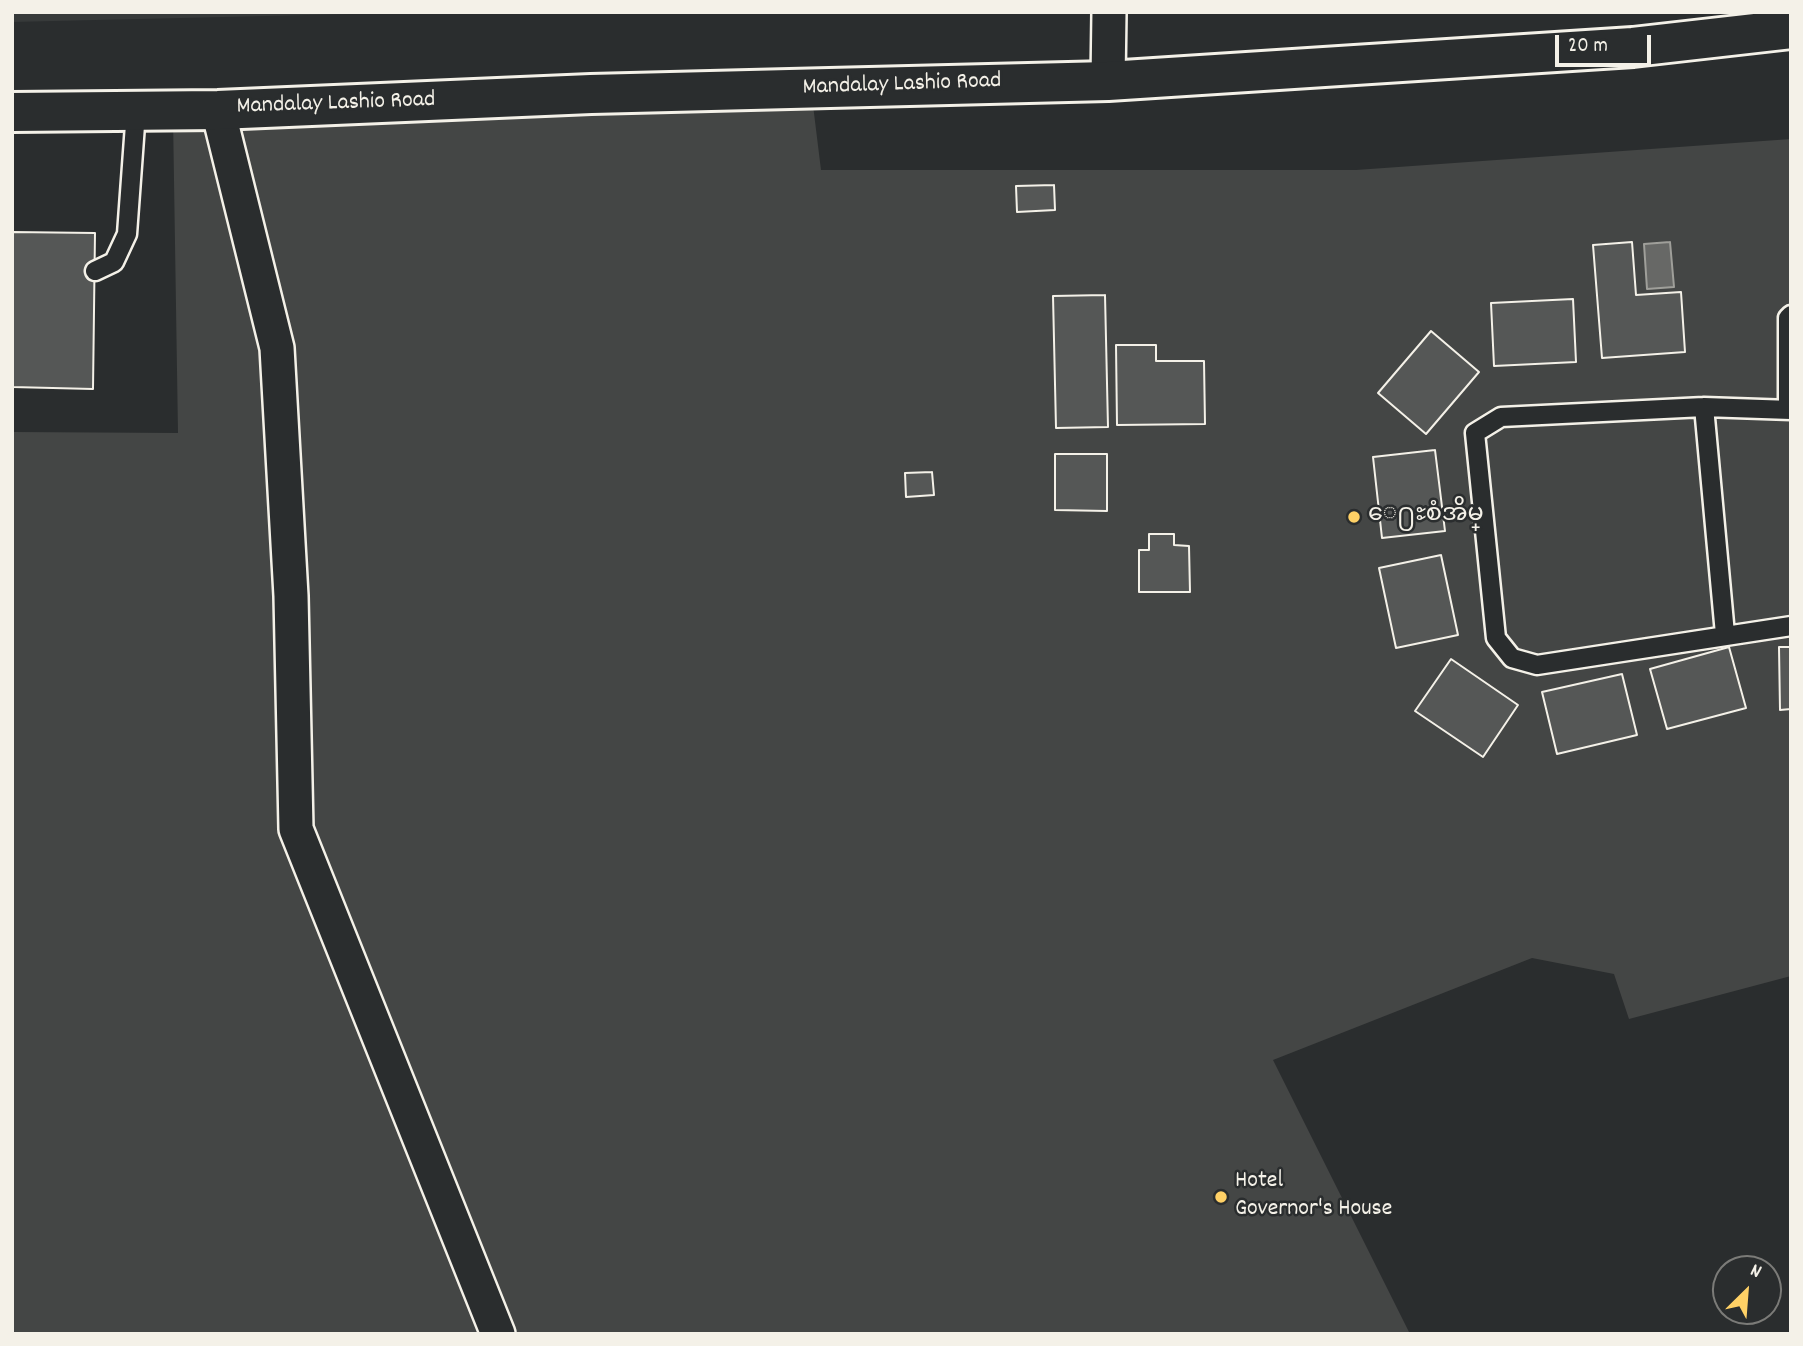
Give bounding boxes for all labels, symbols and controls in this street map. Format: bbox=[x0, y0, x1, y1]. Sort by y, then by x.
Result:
scale bar bbox=[1558, 21, 1654, 65]
text: 20 m bbox=[1568, 32, 1608, 62]
street label: Mandalay Lashio Road bbox=[802, 68, 1002, 104]
street label: Mandalay Lashio Road bbox=[236, 87, 436, 123]
place label: ေ႐ႊစံအိမ္ bbox=[1368, 503, 1484, 531]
marker: ေ႐ႊစံအိမ္ bbox=[1346, 509, 1362, 525]
place label: Hotel Governor's House bbox=[1235, 1169, 1392, 1225]
marker: Hotel Governor's House bbox=[1213, 1189, 1229, 1205]
north arrow bbox=[1712, 1255, 1782, 1325]
text: N bbox=[1745, 1258, 1765, 1287]

